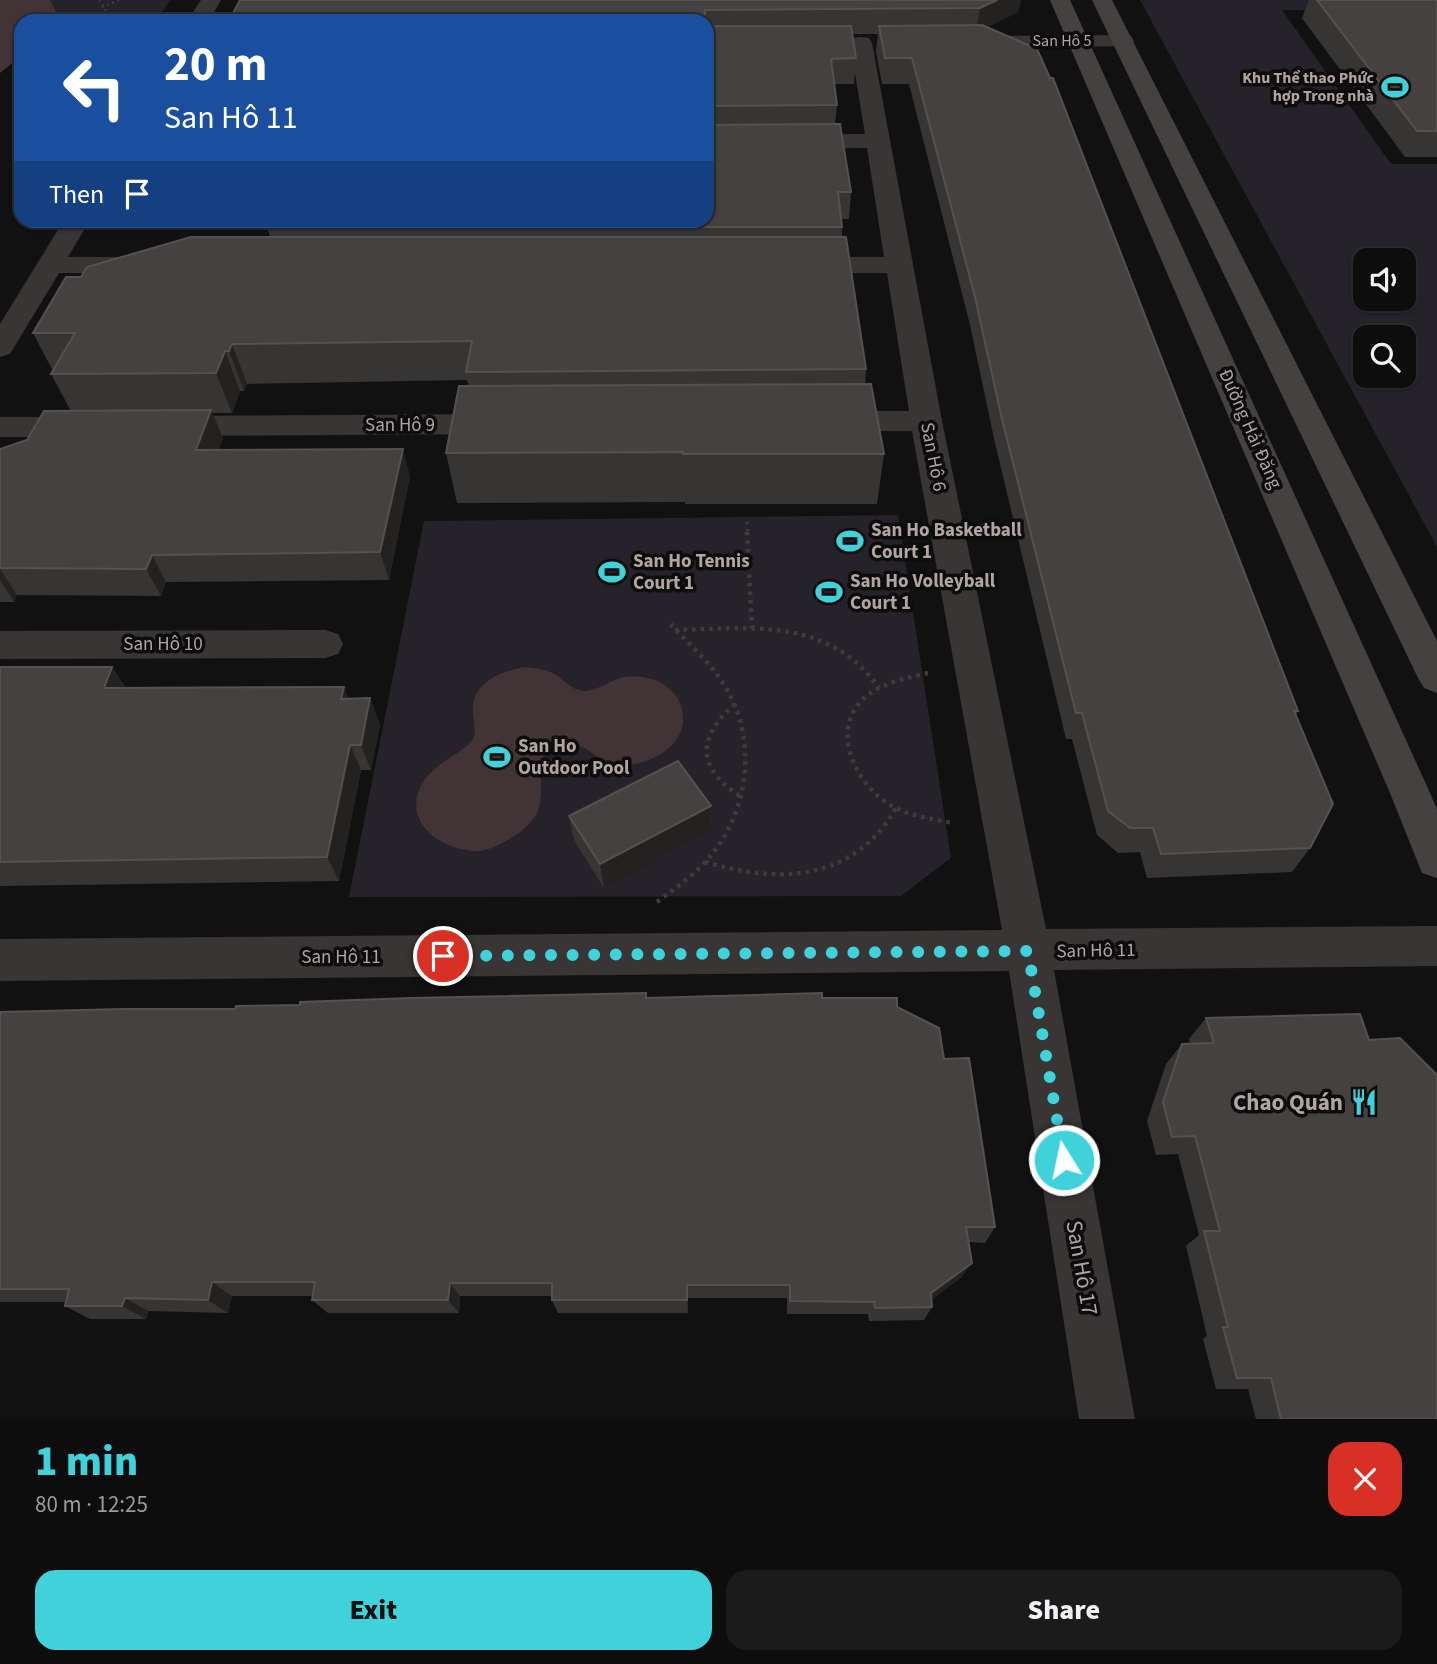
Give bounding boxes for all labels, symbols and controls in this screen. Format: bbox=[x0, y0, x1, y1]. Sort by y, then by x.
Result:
text: 20 m bbox=[164, 30, 268, 100]
street label: San Hô 5 bbox=[1033, 30, 1091, 52]
icon: left bbox=[49, 42, 140, 133]
place label: Khu Thể thao Phức hợp Trong nhà bbox=[1242, 67, 1375, 107]
sports icon: Khu Thể thao Phức hợp Trong nhà bbox=[1380, 72, 1410, 102]
text: San Hô 11 bbox=[164, 95, 298, 141]
icon: arrive bbox=[118, 175, 156, 213]
text: Then bbox=[49, 176, 104, 213]
map controls bbox=[1353, 248, 1416, 388]
button: sound bbox=[1353, 248, 1416, 311]
button: search bbox=[1353, 325, 1416, 388]
street label: Đường Hải Đăng bbox=[1212, 365, 1289, 494]
street label: San Hô 9 bbox=[365, 412, 435, 439]
street label: San Hô 6 bbox=[913, 420, 953, 494]
place label: San Ho Basketball Court 1 bbox=[871, 517, 1022, 566]
sports icon: San Ho Basketball Court 1 bbox=[835, 526, 865, 556]
place label: San Ho Tennis Court 1 bbox=[633, 548, 750, 597]
sports icon: San Ho Tennis Court 1 bbox=[597, 557, 627, 587]
place label: San Ho Volleyball Court 1 bbox=[850, 568, 996, 617]
sports icon: San Ho Volleyball Court 1 bbox=[814, 577, 844, 607]
street label: San Hô 10 bbox=[123, 631, 203, 658]
place label: San Ho Outdoor Pool bbox=[518, 733, 630, 782]
sports icon: San Ho Outdoor Pool bbox=[482, 742, 512, 772]
pin bbox=[413, 926, 473, 986]
icon: arrive bbox=[424, 937, 462, 975]
street label: San Hô 11 bbox=[1056, 937, 1136, 965]
street label: San Hô 11 bbox=[301, 944, 381, 971]
place label: Chao Quán bbox=[1233, 1086, 1343, 1119]
restaurant icon: Chao Quán bbox=[1349, 1087, 1379, 1117]
position arrow bbox=[1027, 1123, 1101, 1197]
street label: San Hô 17 bbox=[1057, 1218, 1107, 1318]
text: 1 min bbox=[35, 1432, 138, 1492]
button: close bbox=[1328, 1442, 1402, 1516]
text: 80 m · 12:25 bbox=[35, 1488, 148, 1521]
button: Exit bbox=[35, 1570, 712, 1650]
button: Share bbox=[726, 1570, 1402, 1650]

